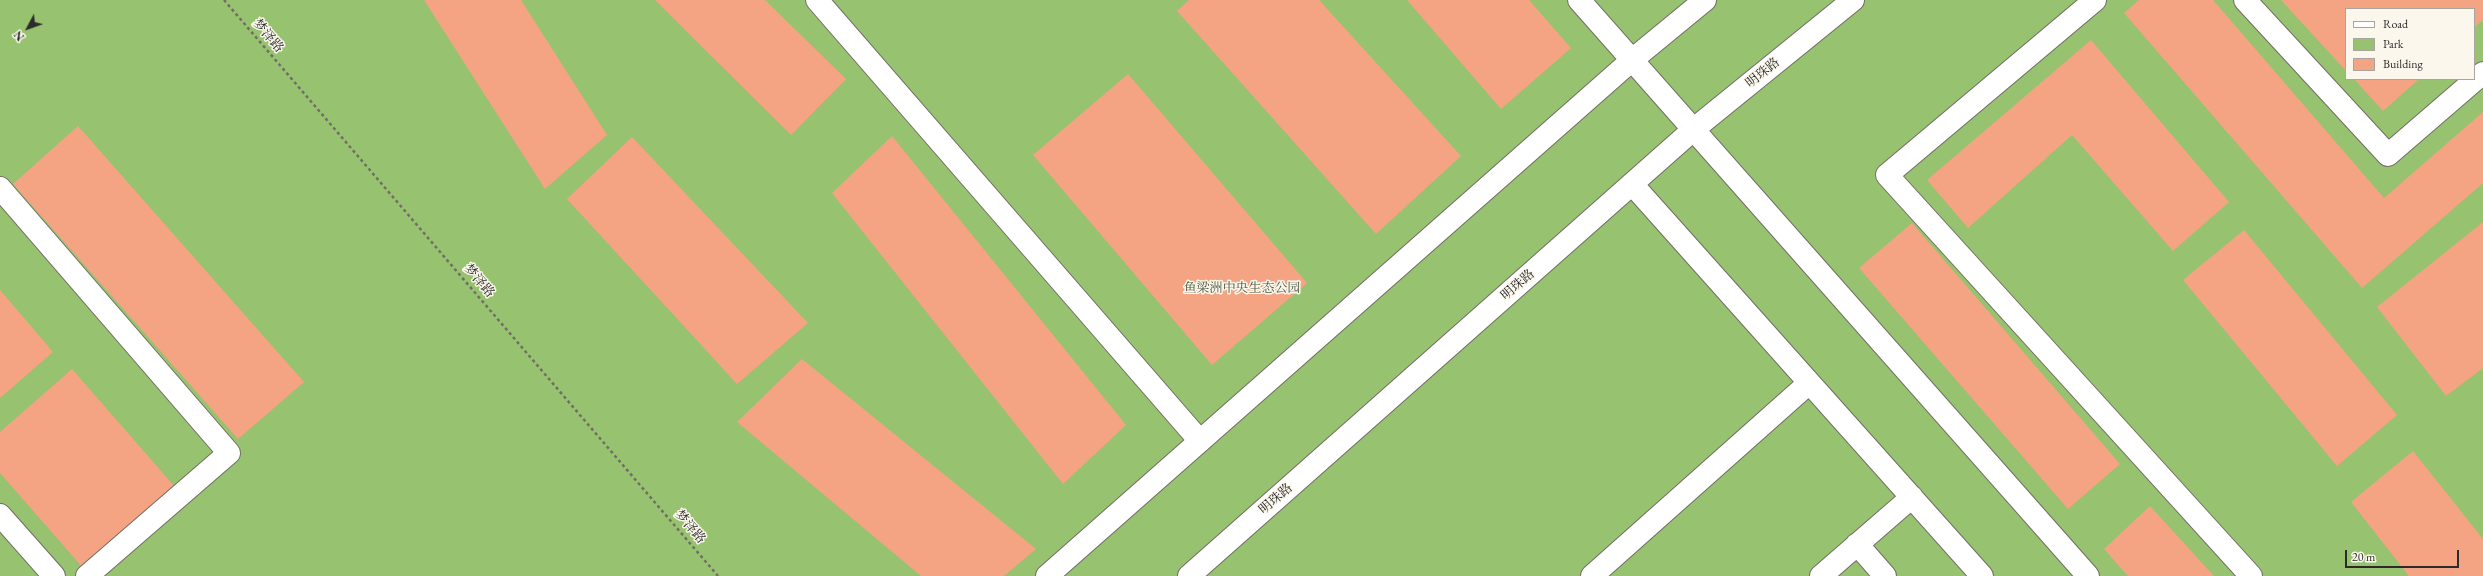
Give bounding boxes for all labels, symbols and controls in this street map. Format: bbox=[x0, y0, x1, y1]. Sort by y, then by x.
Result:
north arrow bbox=[8, 8, 48, 48]
legend bbox=[2345, 8, 2475, 80]
street label: 梦泽路 bbox=[249, 16, 287, 56]
text: Road bbox=[2383, 16, 2408, 32]
text: N bbox=[11, 28, 27, 44]
text: Park bbox=[2383, 36, 2403, 52]
street label: 明珠路 bbox=[1743, 55, 1783, 91]
text: Building bbox=[2383, 56, 2423, 72]
street label: 梦泽路 bbox=[460, 261, 498, 301]
street label: 明珠路 bbox=[1498, 266, 1538, 304]
park label: 鱼梁洲中央生态公园 bbox=[1184, 280, 1300, 296]
street label: 明珠路 bbox=[1256, 480, 1296, 518]
street label: 梦泽路 bbox=[671, 507, 709, 547]
scale bar bbox=[2347, 542, 2461, 568]
text: 20 m bbox=[2352, 549, 2375, 565]

